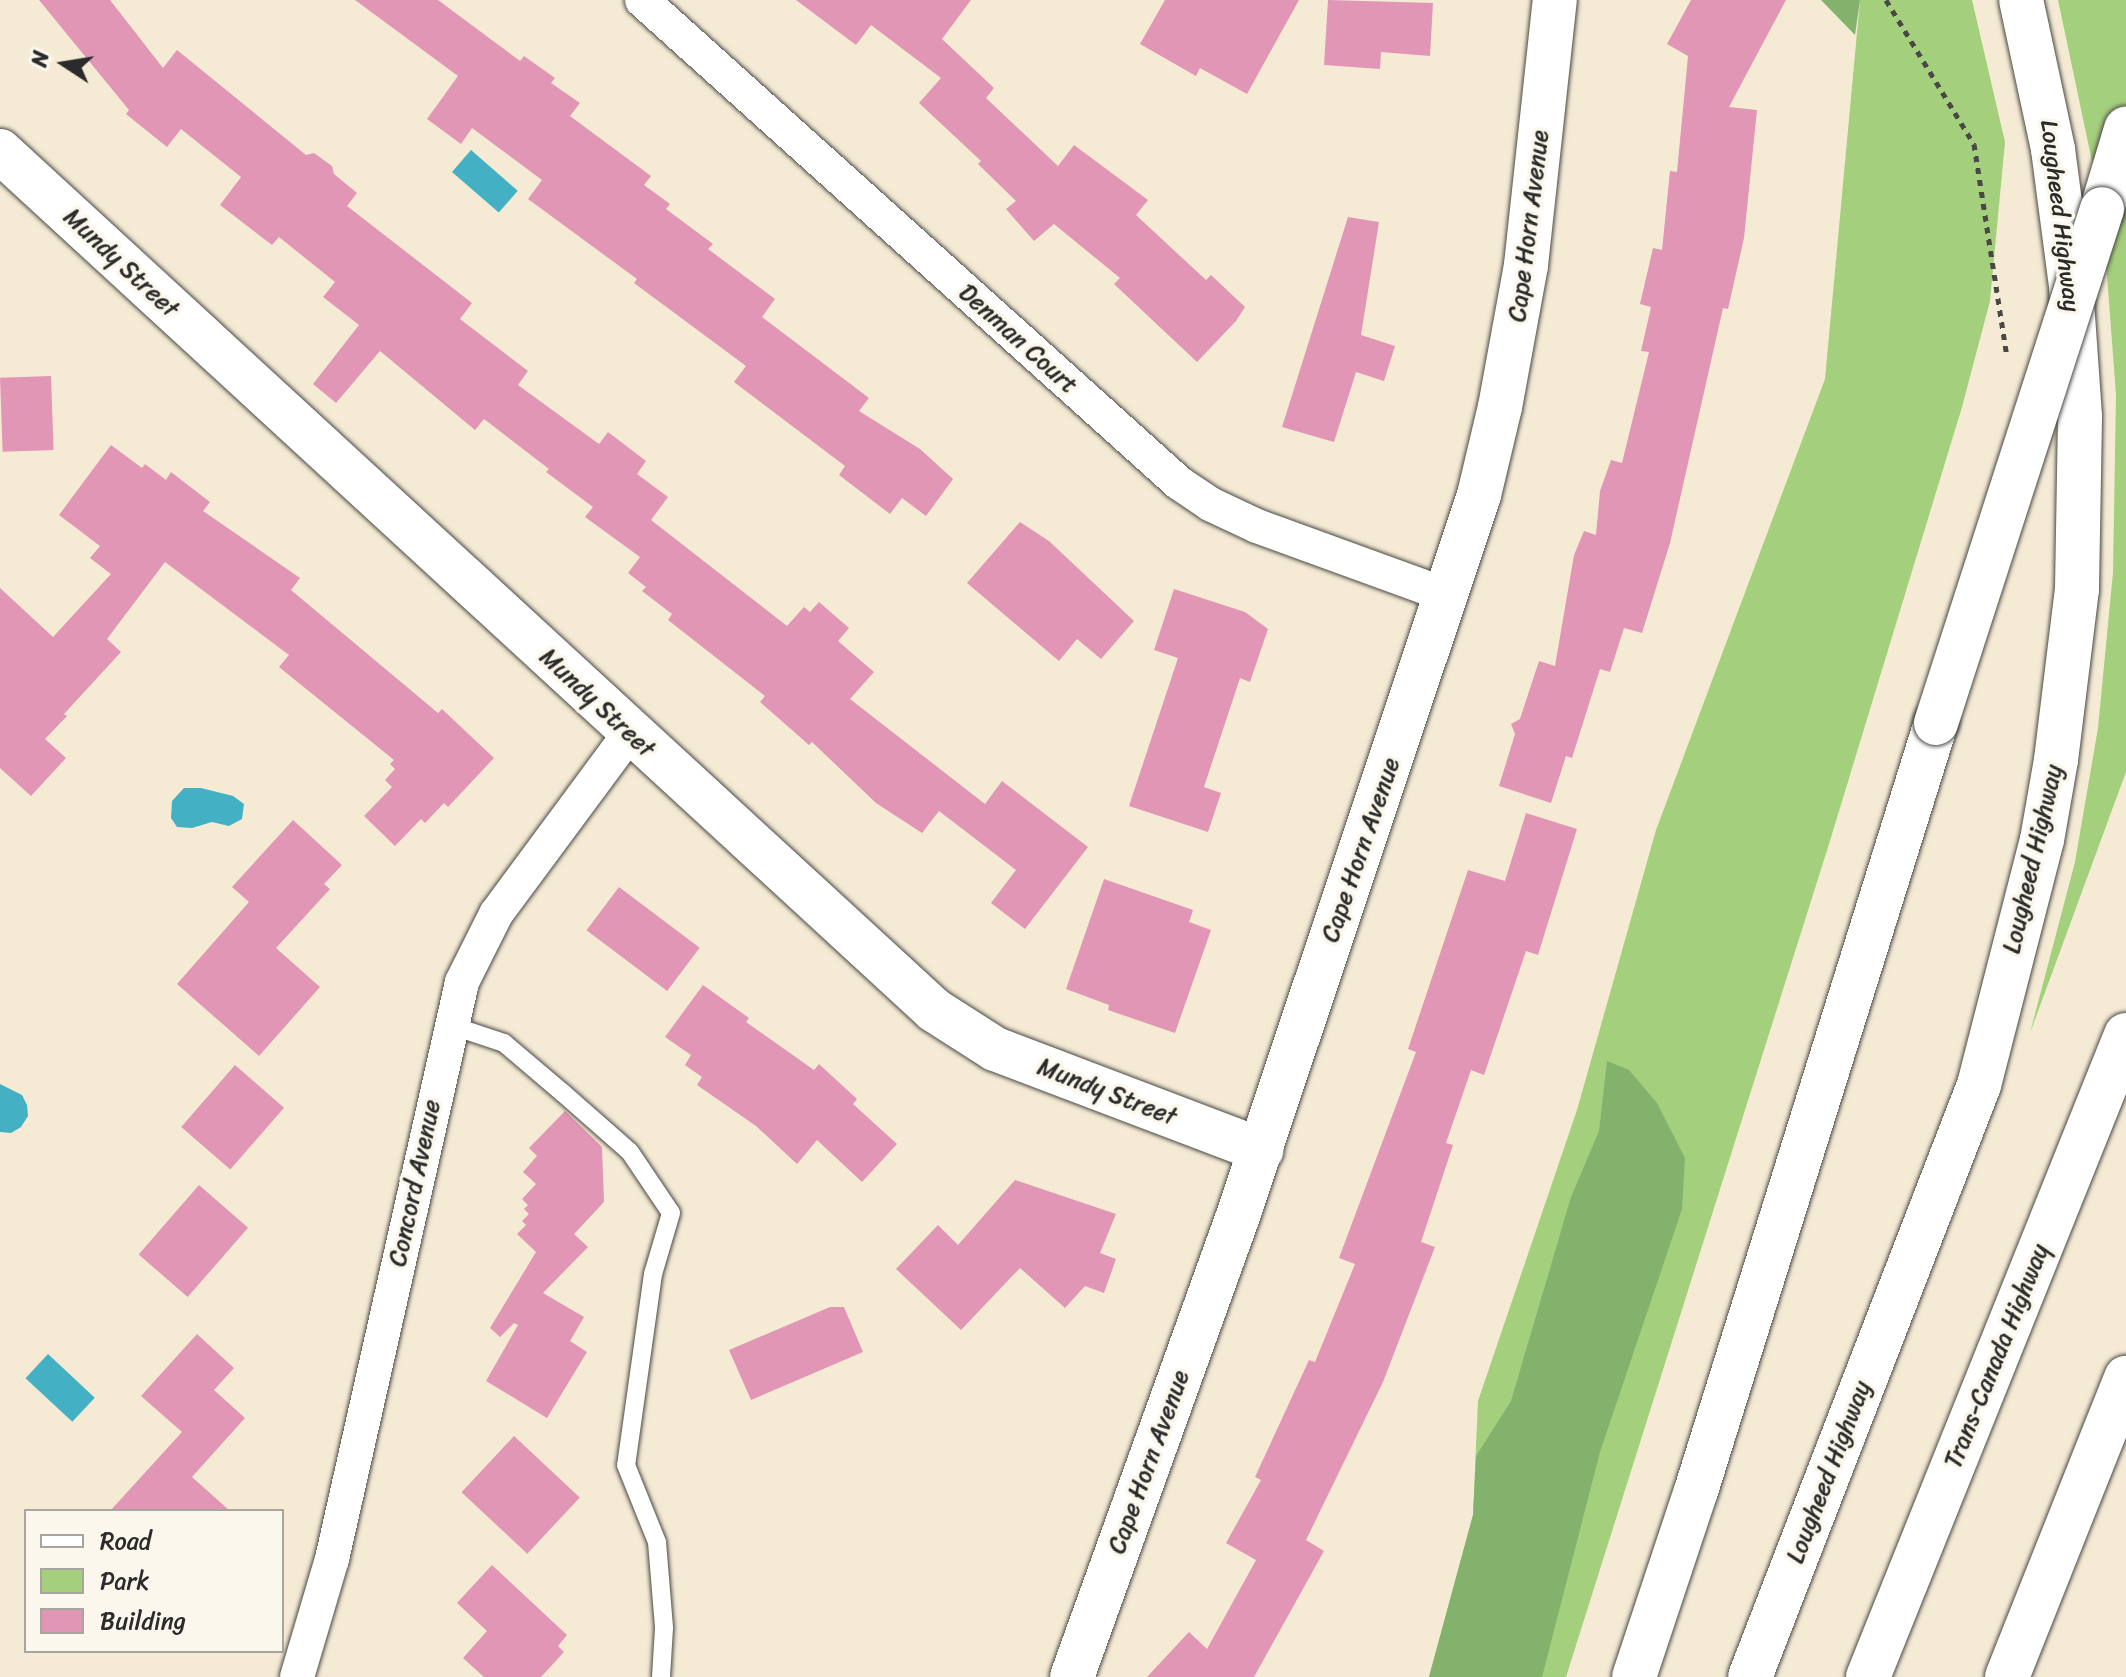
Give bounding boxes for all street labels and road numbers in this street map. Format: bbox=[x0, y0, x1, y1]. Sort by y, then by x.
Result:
street label: Lougheed Highway bbox=[2034, 118, 2086, 314]
street label: Cape Horn Avenue bbox=[1503, 128, 1555, 324]
street label: Mundy Street bbox=[58, 203, 184, 323]
street label: Denman Court bbox=[953, 278, 1083, 400]
street label: Mundy Street bbox=[534, 643, 660, 763]
street label: Cape Horn Avenue bbox=[1316, 754, 1406, 946]
street label: Lougheed Highway bbox=[1997, 762, 2069, 956]
street label: Mundy Street bbox=[1034, 1052, 1180, 1132]
street label: Concord Avenue bbox=[383, 1097, 447, 1269]
street label: Trans-Canada Highway bbox=[1939, 1240, 2055, 1472]
street label: Cape Horn Avenue bbox=[1102, 1366, 1196, 1558]
street label: Lougheed Highway bbox=[1781, 1377, 1877, 1567]

